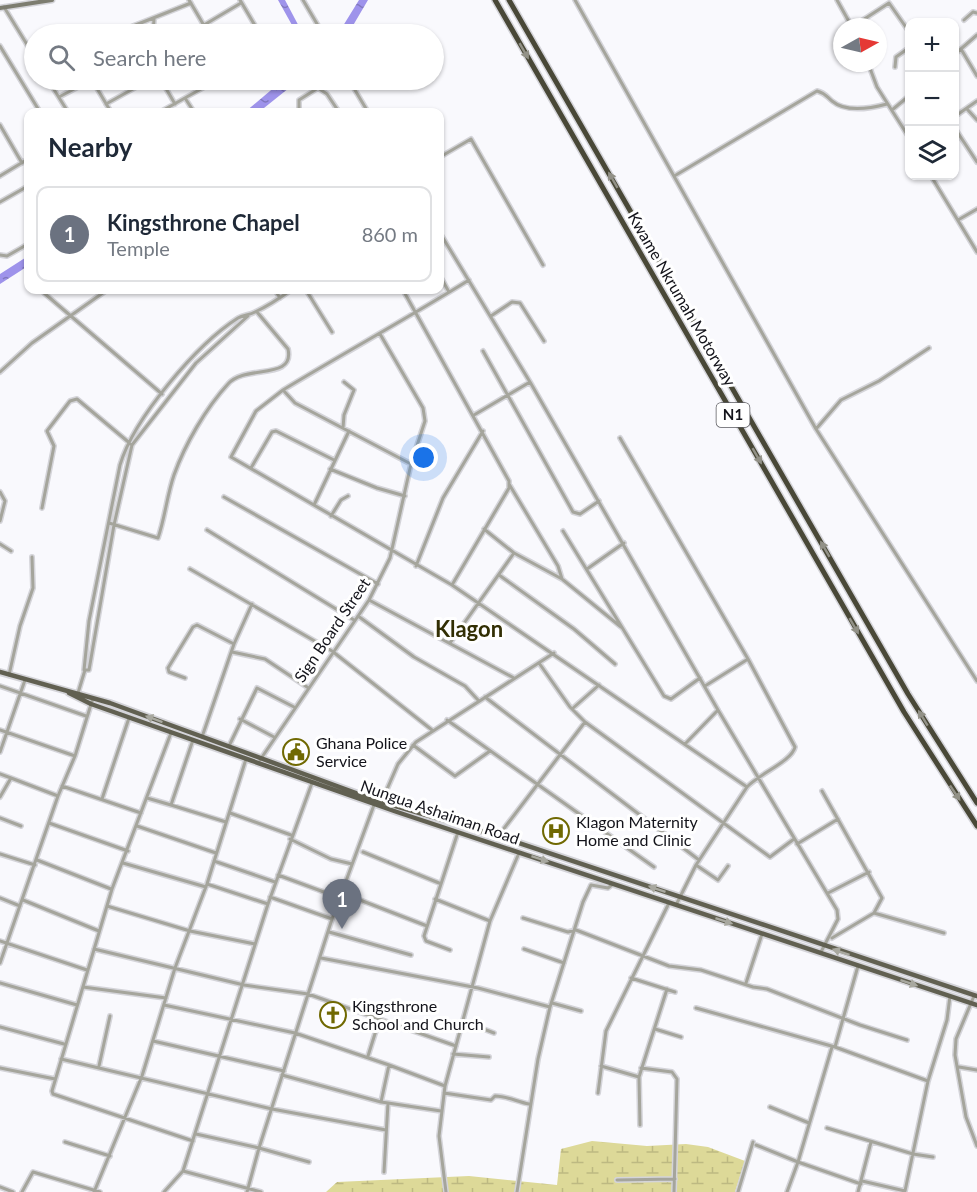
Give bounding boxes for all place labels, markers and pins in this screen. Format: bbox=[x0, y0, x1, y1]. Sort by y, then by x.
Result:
place label: Ghana Police Service bbox=[316, 733, 407, 770]
public building icon: Ghana Police Service bbox=[281, 737, 311, 767]
place label: Klagon Maternity Home and Clinic bbox=[576, 812, 699, 849]
hospital icon: Klagon Maternity Home and Clinic bbox=[541, 816, 571, 846]
pin: 1 bbox=[322, 880, 362, 929]
place label: Kingsthrone School and Church bbox=[352, 996, 484, 1033]
church icon: Kingsthrone School and Church bbox=[318, 1000, 348, 1030]

